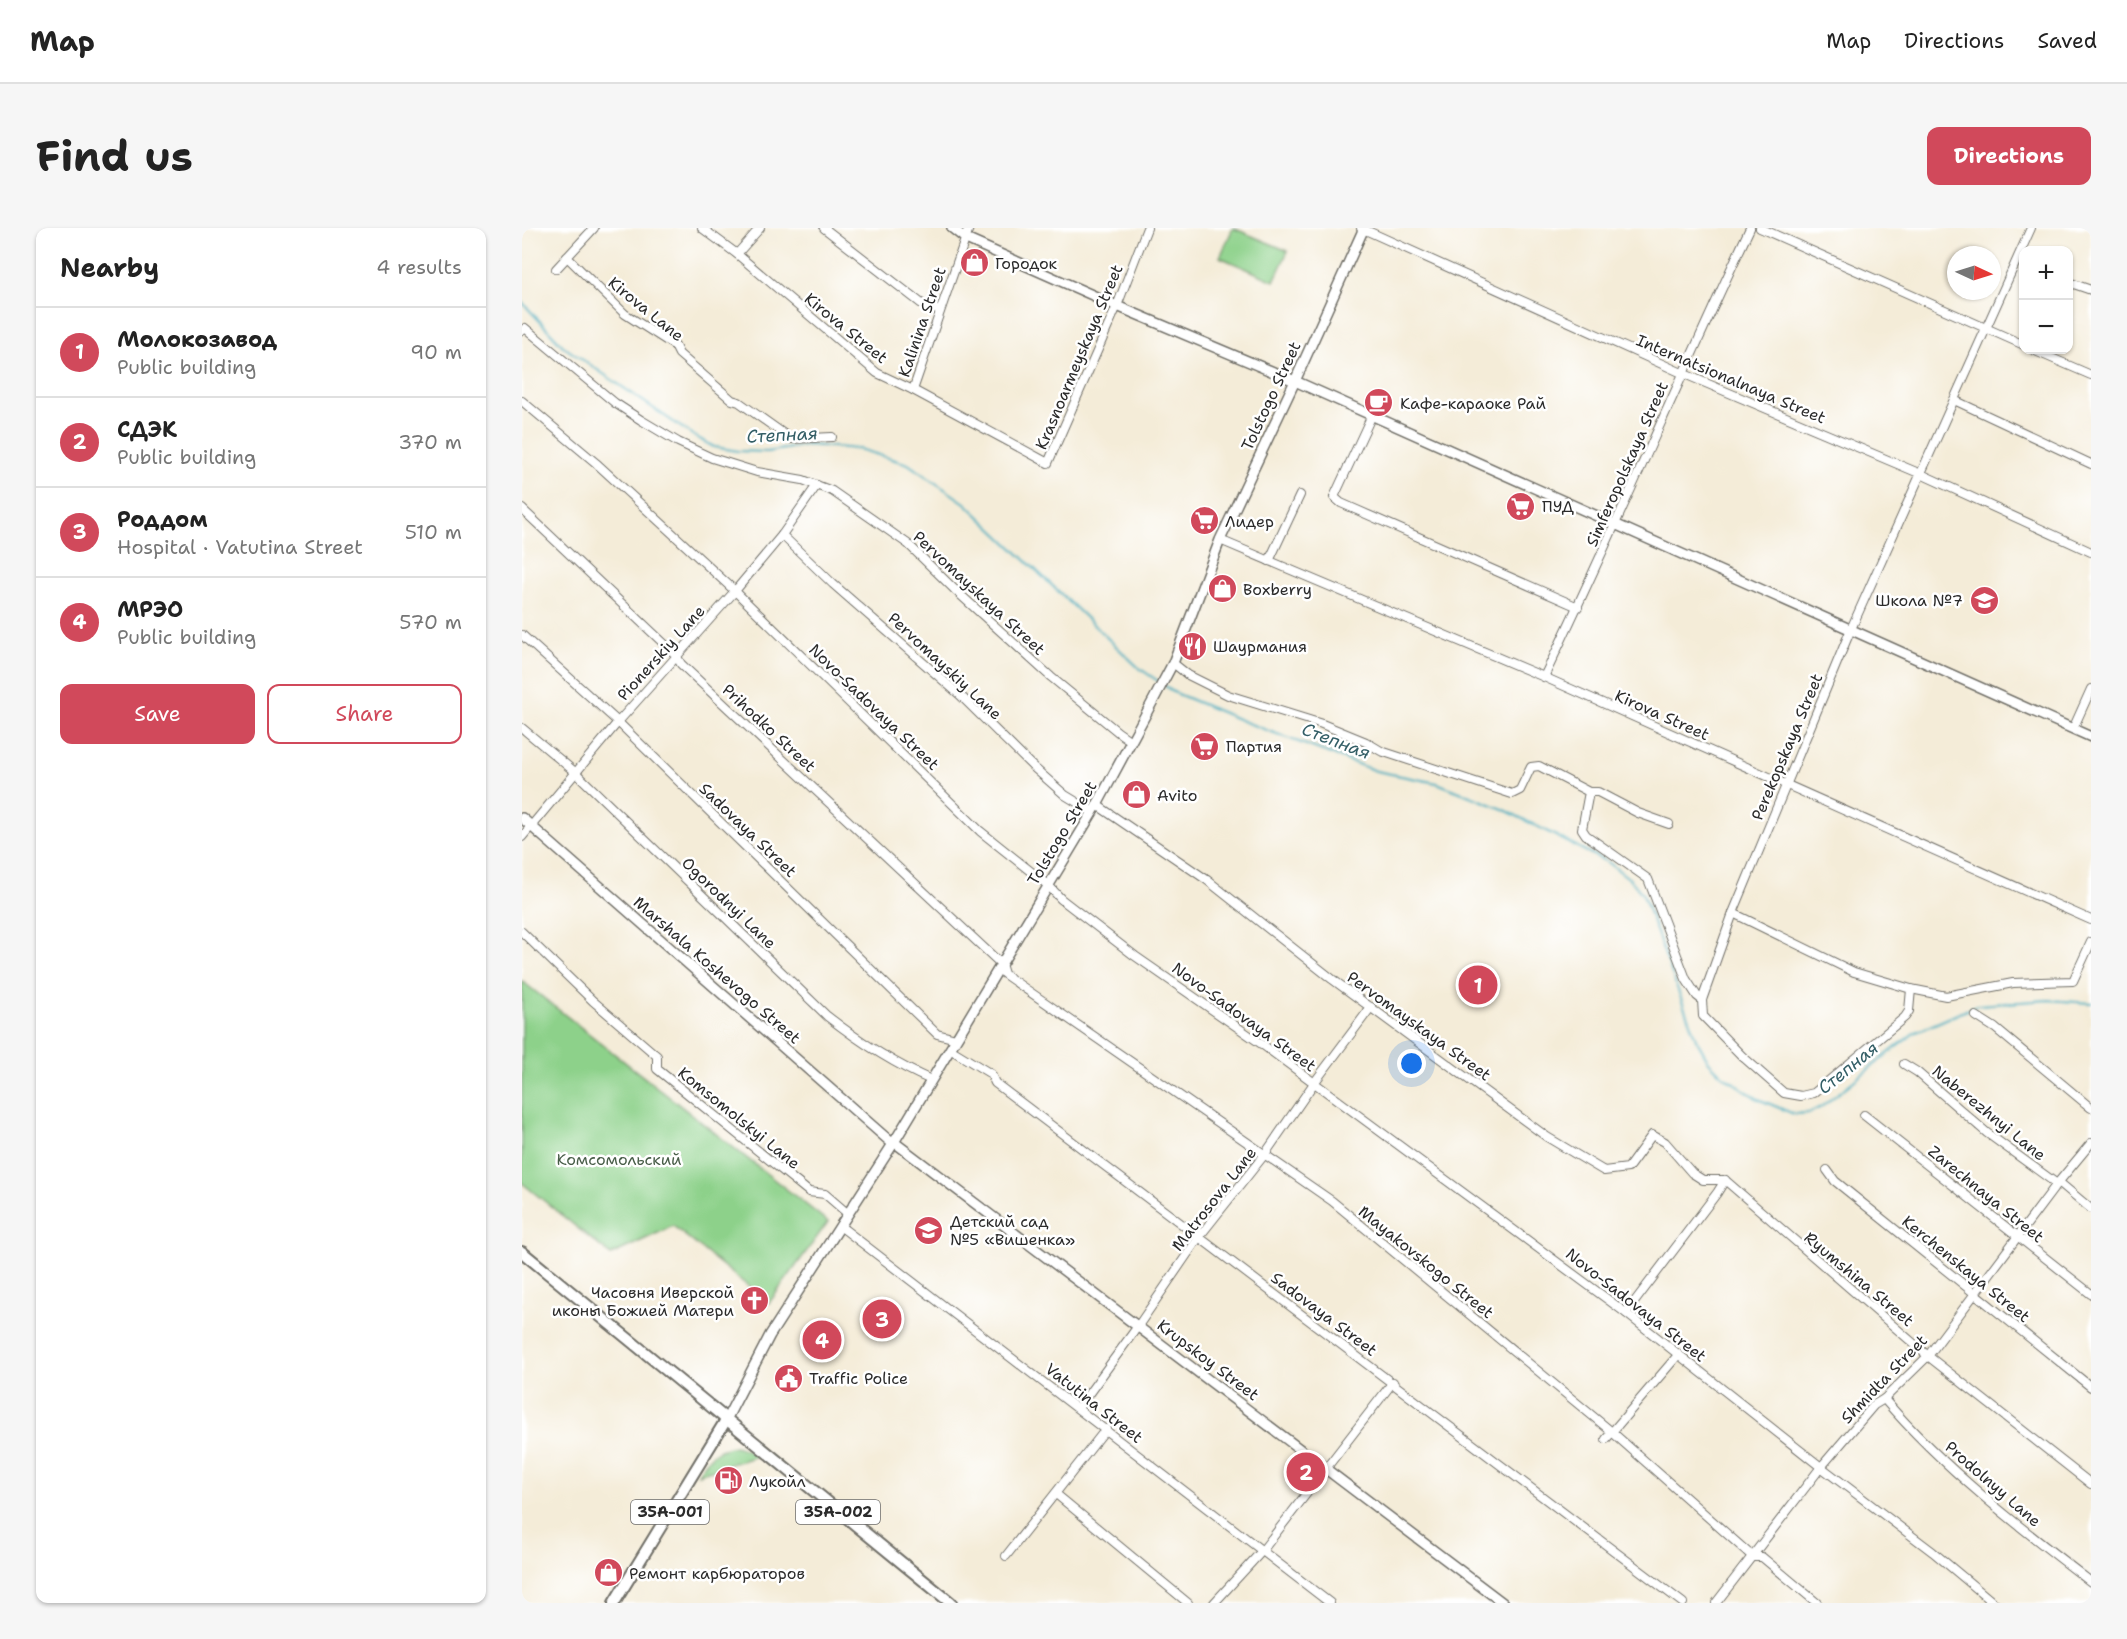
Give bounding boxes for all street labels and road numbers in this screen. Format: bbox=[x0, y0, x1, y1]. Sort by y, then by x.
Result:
street label: Krasnoarmeyskaya Street bbox=[1030, 261, 1128, 453]
street label: Kalinina Street bbox=[893, 264, 951, 380]
street label: Kirova Lane bbox=[604, 272, 688, 346]
street label: Kirova Street bbox=[800, 288, 892, 368]
street label: Internatsionalnaya Street bbox=[1633, 330, 1829, 428]
street label: Tolstogo Street bbox=[1237, 338, 1305, 454]
street label: Simferopolskaya Street bbox=[1581, 378, 1673, 550]
street label: Pervomayskaya Street bbox=[909, 526, 1049, 660]
street label: Pionerskiy Lane bbox=[613, 601, 709, 705]
street label: Pervomayskiy Lane bbox=[884, 608, 1006, 724]
street label: Novo-Sadovaya Street bbox=[804, 639, 944, 775]
street label: Perekopskaya Street bbox=[1747, 670, 1827, 824]
street label: Prihodko Street bbox=[718, 679, 820, 777]
street label: Kirova Street bbox=[1611, 685, 1713, 745]
street label: Tolstogo Street bbox=[1023, 777, 1101, 889]
street label: Sadovaya Street bbox=[695, 778, 801, 882]
street label: Ogorodnyi Lane bbox=[677, 853, 781, 953]
street label: Marshala Koshevogo Street bbox=[629, 892, 805, 1048]
street label: Novo-Sadovaya Street bbox=[1168, 958, 1320, 1076]
street label: Pervomayskaya Street bbox=[1343, 967, 1495, 1085]
street label: Naberezhnyi Lane bbox=[1928, 1061, 2050, 1165]
street label: Komsomolskyi Lane bbox=[674, 1062, 804, 1174]
street label: Zarechnaya Street bbox=[1924, 1141, 2048, 1247]
street label: Matrosova Lane bbox=[1167, 1143, 1261, 1255]
street label: Mayakovskogo Street bbox=[1354, 1201, 1498, 1323]
street label: Kerchenskaya Street bbox=[1898, 1211, 2034, 1327]
street label: Ryumshina Street bbox=[1800, 1227, 1918, 1331]
street label: Novo-Sadovaya Street bbox=[1561, 1243, 1711, 1367]
street label: Sadovaya Street bbox=[1267, 1267, 1381, 1361]
street label: Krupskoy Street bbox=[1153, 1315, 1263, 1405]
street label: Shmidta Street bbox=[1836, 1330, 1932, 1428]
street label: Vatutina Street bbox=[1041, 1358, 1147, 1448]
street label: Prodolnyy Lane bbox=[1941, 1437, 2045, 1531]
road number: 35А-001 bbox=[631, 1500, 709, 1524]
road number: 35А-002 bbox=[796, 1500, 880, 1524]

